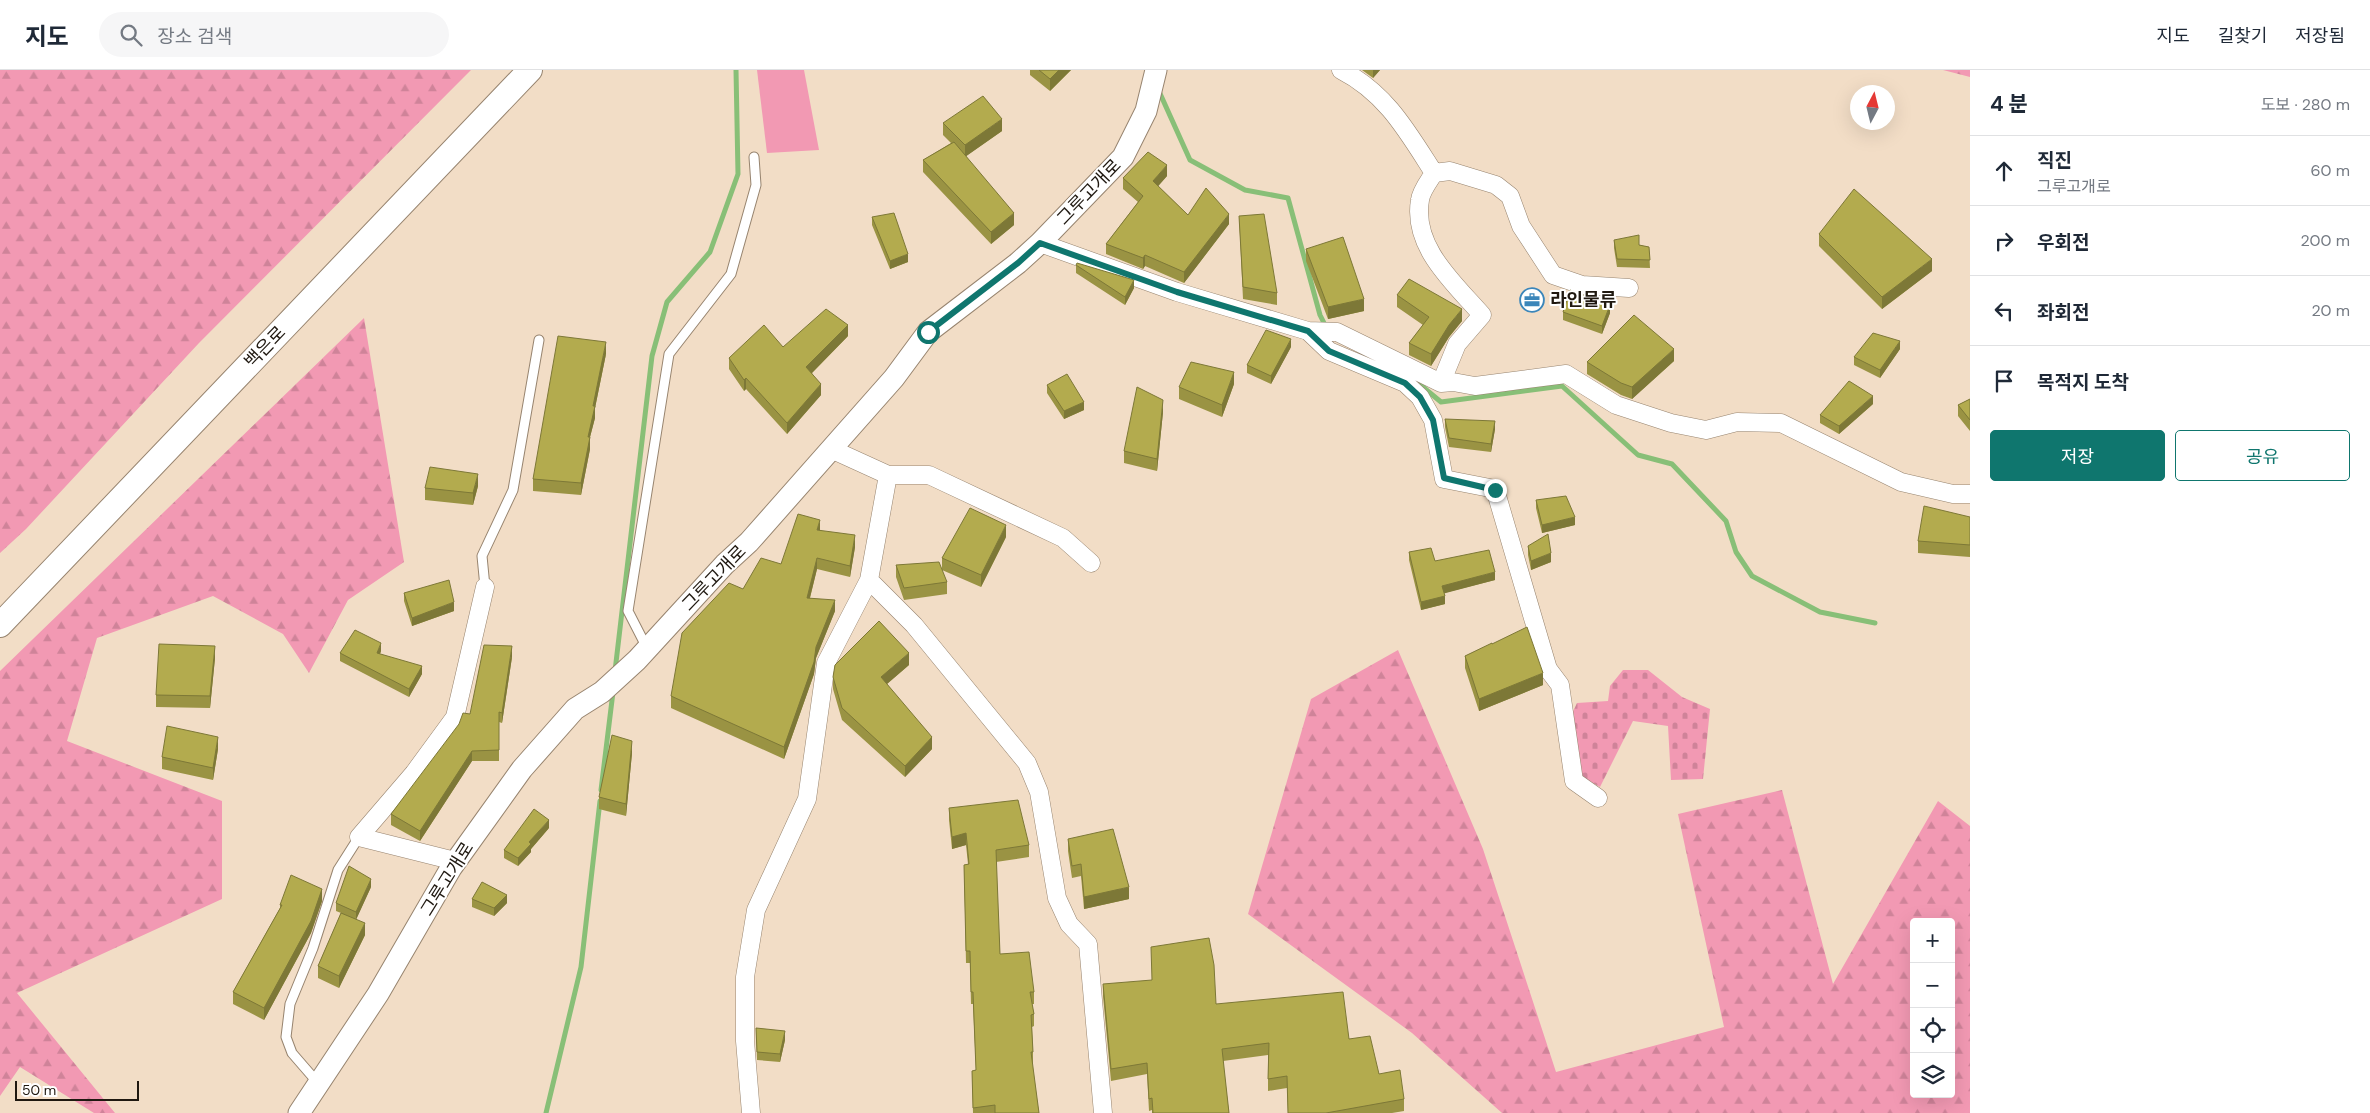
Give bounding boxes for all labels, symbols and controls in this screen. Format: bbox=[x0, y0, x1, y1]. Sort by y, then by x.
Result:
search box bbox=[99, 12, 449, 57]
text: 지도 bbox=[25, 21, 69, 52]
icon: search bbox=[117, 21, 145, 49]
text: 장소 검색 bbox=[157, 24, 232, 49]
text: 지도 bbox=[2157, 24, 2190, 48]
text: 길찾기 bbox=[2218, 24, 2267, 48]
text: 저장됨 bbox=[2295, 24, 2345, 48]
north arrow bbox=[1850, 85, 1895, 130]
text: 4 분 bbox=[1990, 90, 2028, 118]
text: 도보 · 280 m bbox=[2261, 94, 2350, 115]
text: 직진 bbox=[2037, 148, 2072, 173]
street label: 그루고개로 bbox=[1052, 154, 1126, 230]
icon: ahead bbox=[1990, 157, 2018, 185]
text: 60 m bbox=[2310, 160, 2350, 181]
text: 그루고개로 bbox=[2037, 176, 2111, 197]
icon: right bbox=[1990, 227, 2018, 255]
text: 우회전 bbox=[2037, 230, 2089, 255]
text: 200 m bbox=[2301, 230, 2350, 251]
office icon: 라인물류 bbox=[1519, 287, 1545, 313]
place label: 라인물류 bbox=[1550, 288, 1616, 312]
icon: left bbox=[1990, 297, 2018, 325]
text: 좌회전 bbox=[2037, 300, 2089, 325]
text: 20 m bbox=[2311, 300, 2350, 321]
street label: 백은로 bbox=[239, 321, 291, 373]
route start bbox=[917, 321, 940, 344]
icon: arrive bbox=[1990, 367, 2018, 395]
text: 목적지 도착 bbox=[2037, 370, 2129, 395]
button: 저장 bbox=[1990, 430, 2165, 481]
button: 공유 bbox=[2175, 430, 2350, 481]
route end bbox=[1484, 479, 1507, 502]
street label: 그루고개로 bbox=[677, 540, 751, 616]
street label: 그루고개로 bbox=[415, 838, 479, 920]
map controls bbox=[1910, 918, 1955, 1098]
button: + bbox=[1910, 918, 1955, 963]
button: − bbox=[1910, 963, 1955, 1008]
button: locate bbox=[1910, 1008, 1955, 1053]
button: layers bbox=[1910, 1053, 1955, 1098]
scale bar bbox=[15, 1078, 139, 1101]
text: 50 m bbox=[22, 1081, 56, 1099]

